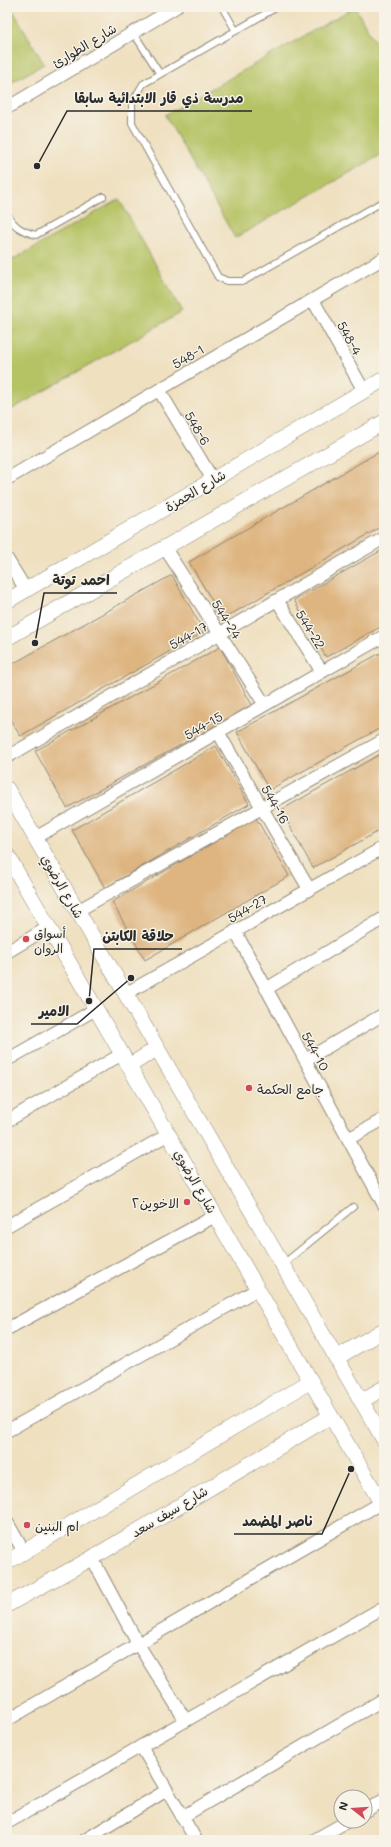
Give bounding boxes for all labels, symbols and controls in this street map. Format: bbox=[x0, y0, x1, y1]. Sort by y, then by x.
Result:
street label: شارع الطوارئ bbox=[49, 19, 120, 73]
callout: مدرسة ذي قار الابتدائية سابقا bbox=[67, 85, 252, 111]
text: مدرسة ذي قار الابتدائية سابقا bbox=[74, 88, 244, 109]
street label: 548-4 bbox=[334, 318, 366, 358]
street label: 548-1 bbox=[169, 340, 207, 372]
street label: 548-6 bbox=[181, 408, 215, 448]
street label: شارع الحمزة bbox=[162, 465, 229, 516]
callout: احمد توتة bbox=[44, 567, 117, 593]
text: احمد توتة bbox=[52, 570, 110, 590]
street label: 544-24 bbox=[208, 596, 246, 642]
street label: 544-22 bbox=[292, 606, 330, 652]
street label: 544-17 bbox=[166, 617, 210, 653]
street label: 544-15 bbox=[181, 707, 225, 743]
street label: 544-16 bbox=[258, 782, 294, 827]
street label: شارع الرضوي bbox=[36, 851, 88, 922]
street label: 544-27 bbox=[224, 890, 270, 926]
callout: حلاقة الكابتن bbox=[94, 923, 182, 949]
place label: أسواق الروان bbox=[34, 924, 67, 957]
text: حلاقة الكابتن bbox=[102, 926, 174, 945]
marker: أسواق الروان bbox=[21, 934, 31, 944]
callout: الامير bbox=[31, 998, 77, 1024]
text: الامير bbox=[37, 1001, 69, 1020]
street label: 544-10 bbox=[298, 1028, 334, 1074]
place label: جامع الحكمة bbox=[257, 1080, 324, 1100]
marker: جامع الحكمة bbox=[244, 1083, 254, 1093]
street label: شارع الرضوي bbox=[169, 1146, 221, 1217]
place label: الاخوين٢ bbox=[132, 1194, 179, 1212]
marker: الاخوين٢ bbox=[182, 1197, 192, 1207]
street label: شارع سيف سعد bbox=[128, 1481, 211, 1542]
callout: ناصر المضمد bbox=[234, 1508, 322, 1534]
text: ناصر المضمد bbox=[242, 1511, 314, 1530]
place label: ام البنين bbox=[35, 1517, 79, 1537]
marker: ام البنين bbox=[22, 1520, 32, 1530]
north arrow bbox=[333, 1789, 373, 1829]
text: N bbox=[335, 1800, 351, 1812]

